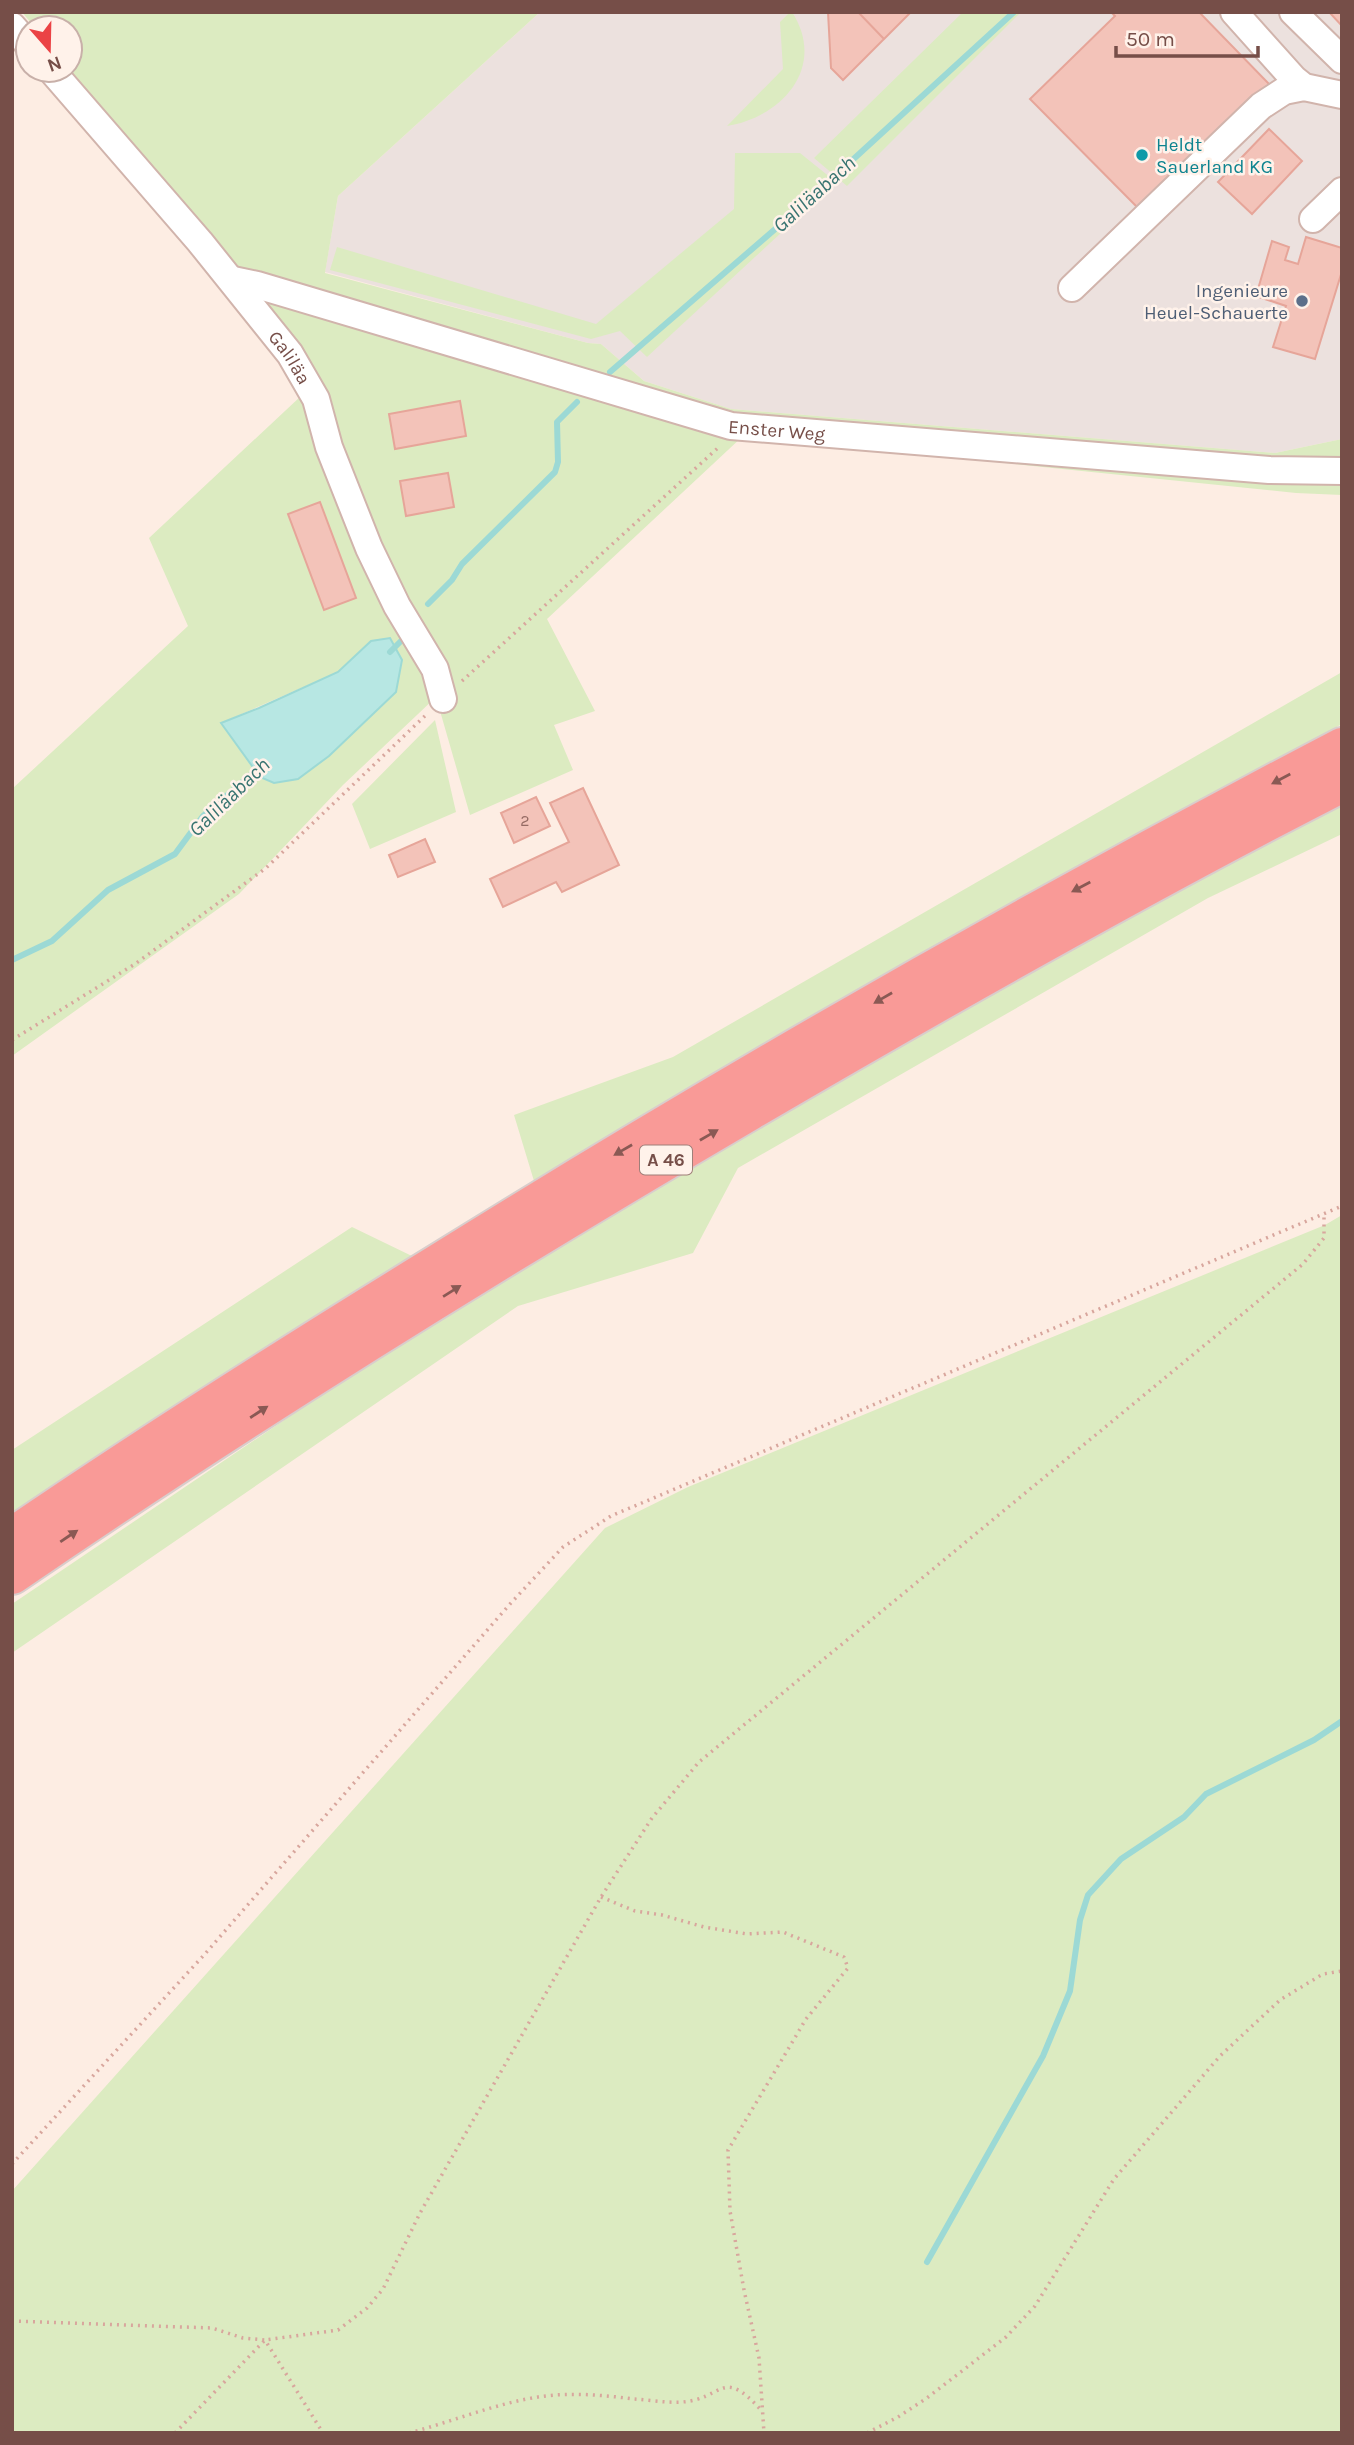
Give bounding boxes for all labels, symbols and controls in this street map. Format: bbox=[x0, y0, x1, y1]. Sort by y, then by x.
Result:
north arrow bbox=[14, 14, 84, 84]
scale bar bbox=[1116, 14, 1258, 58]
text: 50 m bbox=[1126, 27, 1175, 51]
text: N bbox=[44, 51, 65, 77]
place label: Heldt Sauerland KG bbox=[1156, 134, 1273, 178]
marker: Heldt Sauerland KG bbox=[1134, 147, 1150, 163]
water label: Galiläabach bbox=[768, 151, 860, 237]
place label: Ingenieure Heuel-Schauerte bbox=[1144, 280, 1288, 324]
marker: Ingenieure Heuel-Schauerte bbox=[1294, 293, 1310, 309]
street label: Galiläa bbox=[264, 327, 315, 388]
street label: Enster Weg bbox=[727, 416, 826, 446]
water label: Galiläabach bbox=[184, 753, 274, 841]
one-way arrow bbox=[1271, 773, 1291, 785]
house number: 2 bbox=[520, 811, 530, 830]
one-way arrow bbox=[1071, 881, 1091, 892]
one-way arrow bbox=[873, 992, 892, 1004]
one-way arrow bbox=[700, 1129, 719, 1141]
one-way arrow bbox=[613, 1143, 632, 1156]
road number: A 46 bbox=[640, 1146, 692, 1175]
one-way arrow bbox=[442, 1284, 461, 1297]
one-way arrow bbox=[250, 1406, 269, 1419]
one-way arrow bbox=[59, 1530, 78, 1543]

